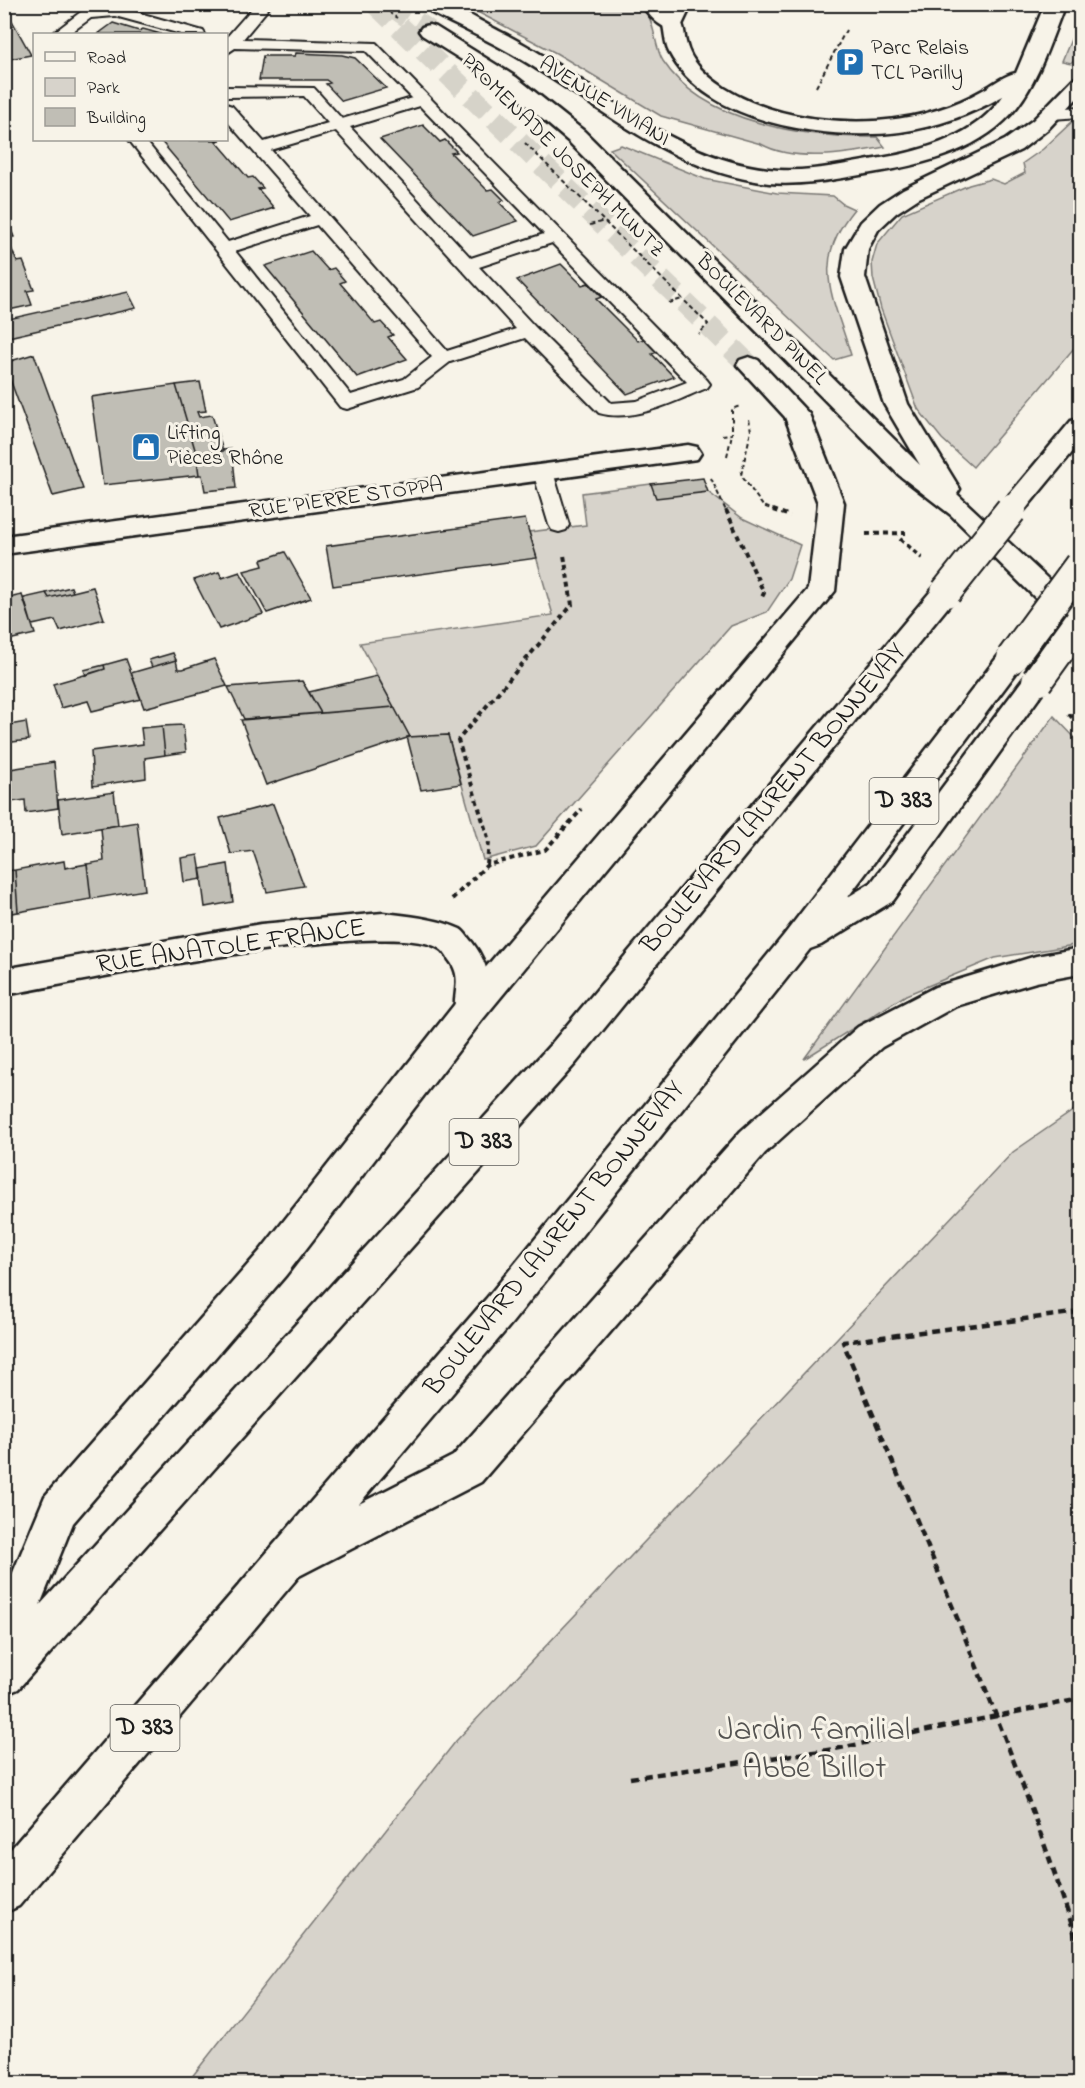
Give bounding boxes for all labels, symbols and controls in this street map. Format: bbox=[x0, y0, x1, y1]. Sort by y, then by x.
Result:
legend bbox=[33, 33, 228, 141]
place label: Parc Relais TCL Parilly bbox=[871, 33, 969, 91]
text: Road bbox=[87, 46, 126, 72]
street label: PROMENADE JOSEPH MUNTZ bbox=[452, 46, 672, 266]
parking icon: Parc Relais TCL Parilly bbox=[834, 46, 866, 78]
street label: AVENUE VIVIANI bbox=[532, 49, 676, 155]
text: Park bbox=[87, 76, 120, 102]
text: Building bbox=[86, 106, 146, 133]
street label: BOULEVARD PINEL bbox=[687, 246, 835, 394]
place label: Lifting Pièces Rhône bbox=[167, 418, 283, 475]
shop icon: Lifting Pièces Rhône bbox=[130, 431, 162, 463]
street label: RUE PIERRE STOPPA bbox=[247, 470, 445, 528]
street label: BOULEVARD LAURENT BONNEVAY bbox=[631, 634, 917, 964]
road number: D 383 bbox=[870, 778, 938, 824]
street label: RUE ANATOLE FRANCE bbox=[94, 909, 368, 985]
street label: BOULEVARD LAURENT BONNEVAY bbox=[415, 1072, 695, 1406]
road number: D 383 bbox=[450, 1119, 518, 1165]
road number: D 383 bbox=[110, 1705, 180, 1751]
park label: Jardin familial Abbé Billot bbox=[718, 1707, 910, 1793]

